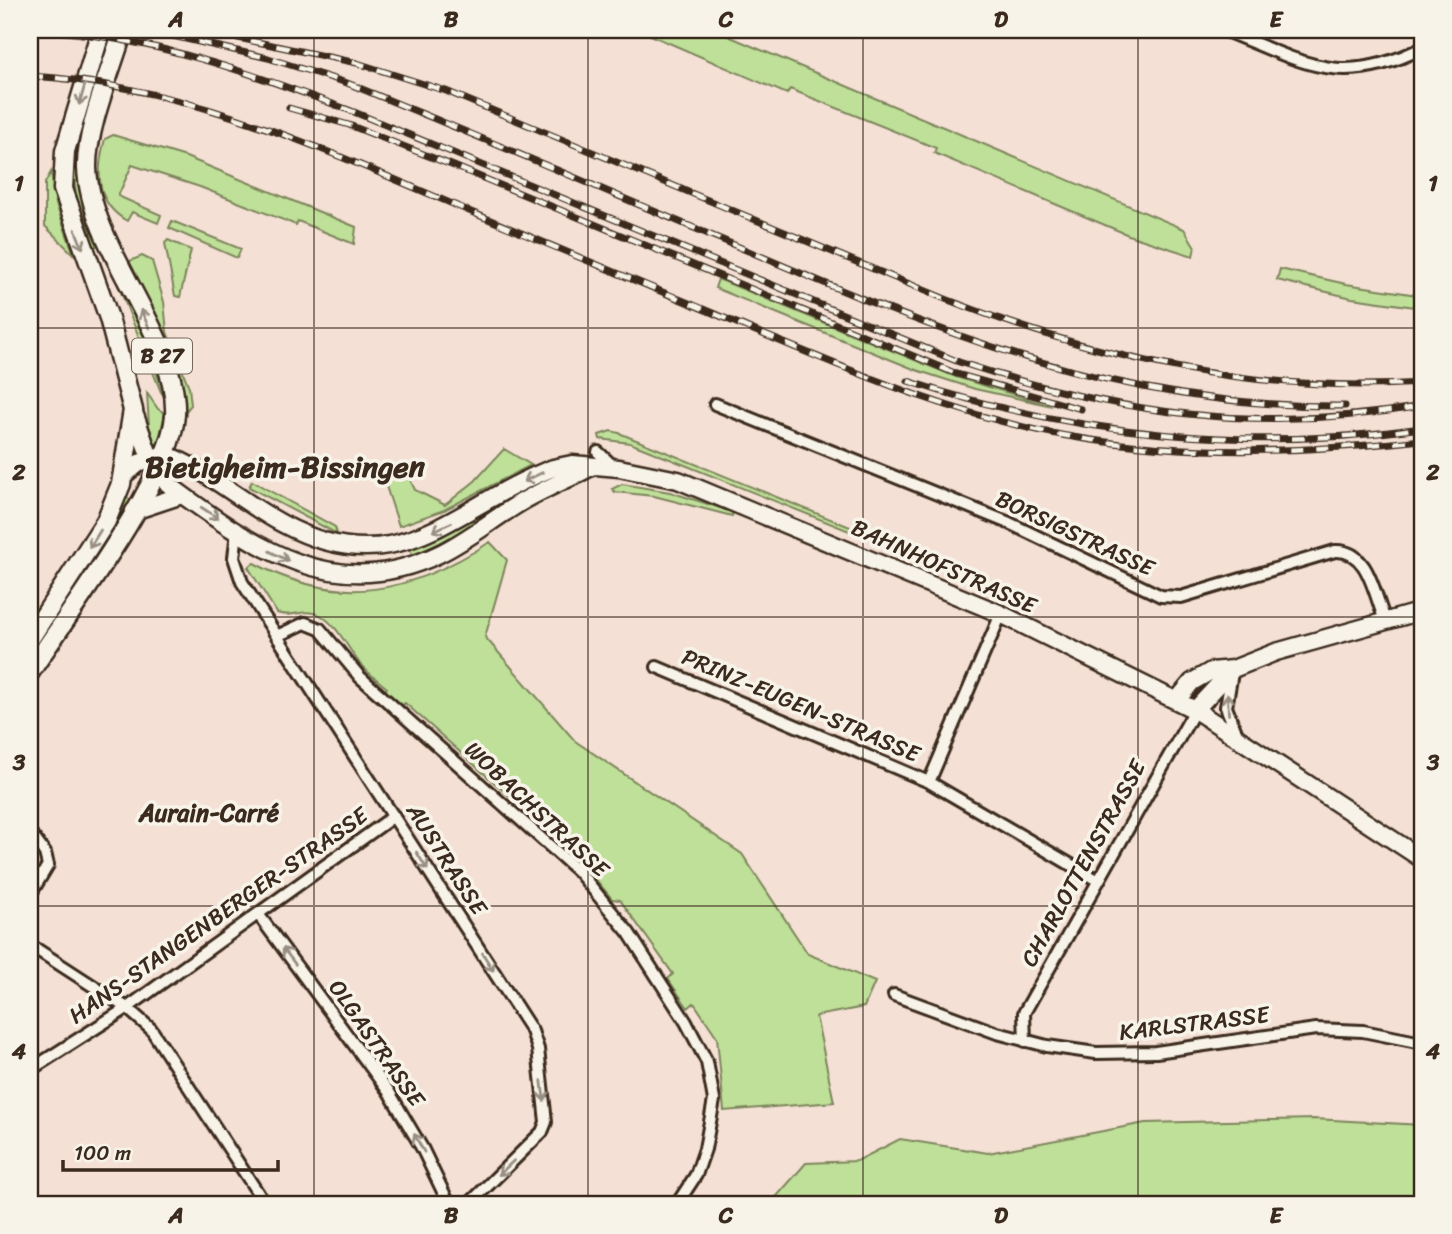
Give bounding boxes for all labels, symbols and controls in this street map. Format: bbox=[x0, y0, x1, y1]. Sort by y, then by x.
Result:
text: A bbox=[167, 0, 184, 40]
text: B bbox=[444, 0, 459, 40]
text: C bbox=[718, 0, 734, 40]
text: D bbox=[994, 0, 1009, 40]
text: E bbox=[1270, 0, 1285, 40]
one-way arrow bbox=[74, 84, 87, 106]
text: 1 bbox=[14, 163, 24, 204]
text: 1 bbox=[1428, 163, 1438, 204]
one-way arrow bbox=[74, 227, 87, 249]
one-way arrow bbox=[138, 309, 152, 330]
road number: B 27 bbox=[132, 338, 192, 374]
district label: Bietigheim-Bissingen bbox=[145, 440, 426, 494]
text: 2 bbox=[11, 452, 26, 493]
text: 2 bbox=[1425, 452, 1440, 493]
one-way arrow bbox=[522, 472, 543, 485]
street label: BORSIGSTRASSE bbox=[988, 479, 1162, 589]
one-way arrow bbox=[199, 506, 219, 520]
street label: BAHNHOFSTRASSE bbox=[844, 507, 1044, 626]
one-way arrow bbox=[432, 521, 453, 534]
one-way arrow bbox=[87, 529, 101, 549]
one-way arrow bbox=[269, 550, 289, 564]
street label: PRINZ-EUGEN-STRASSE bbox=[675, 637, 928, 775]
one-way arrow bbox=[1221, 693, 1234, 715]
street label: WOBACHSTRASSE bbox=[454, 731, 620, 889]
text: 3 bbox=[12, 742, 26, 783]
text: 3 bbox=[1426, 742, 1440, 783]
street label: CHARLOTTENSTRASSE bbox=[1009, 751, 1158, 975]
district label: Aurain-Carré bbox=[138, 792, 280, 834]
street label: AUSTRASSE bbox=[394, 794, 499, 925]
street label: HANS-STANGENBERGER-STRASSE bbox=[60, 795, 378, 1035]
one-way arrow bbox=[415, 850, 429, 870]
one-way arrow bbox=[282, 948, 297, 966]
one-way arrow bbox=[482, 952, 496, 972]
street label: OLGASTRASSE bbox=[317, 971, 437, 1117]
street label: KARLSTRASSE bbox=[1117, 994, 1273, 1053]
text: 4 bbox=[11, 1031, 27, 1072]
text: 4 bbox=[1425, 1031, 1441, 1072]
one-way arrow bbox=[536, 1079, 549, 1102]
scale bar bbox=[63, 1129, 278, 1173]
one-way arrow bbox=[412, 1133, 425, 1154]
text: 100 m bbox=[74, 1134, 131, 1172]
one-way arrow bbox=[498, 1160, 515, 1177]
text: A bbox=[167, 1195, 184, 1234]
text: B bbox=[444, 1195, 459, 1234]
text: C bbox=[718, 1195, 734, 1234]
text: D bbox=[994, 1195, 1009, 1234]
text: E bbox=[1270, 1195, 1285, 1234]

